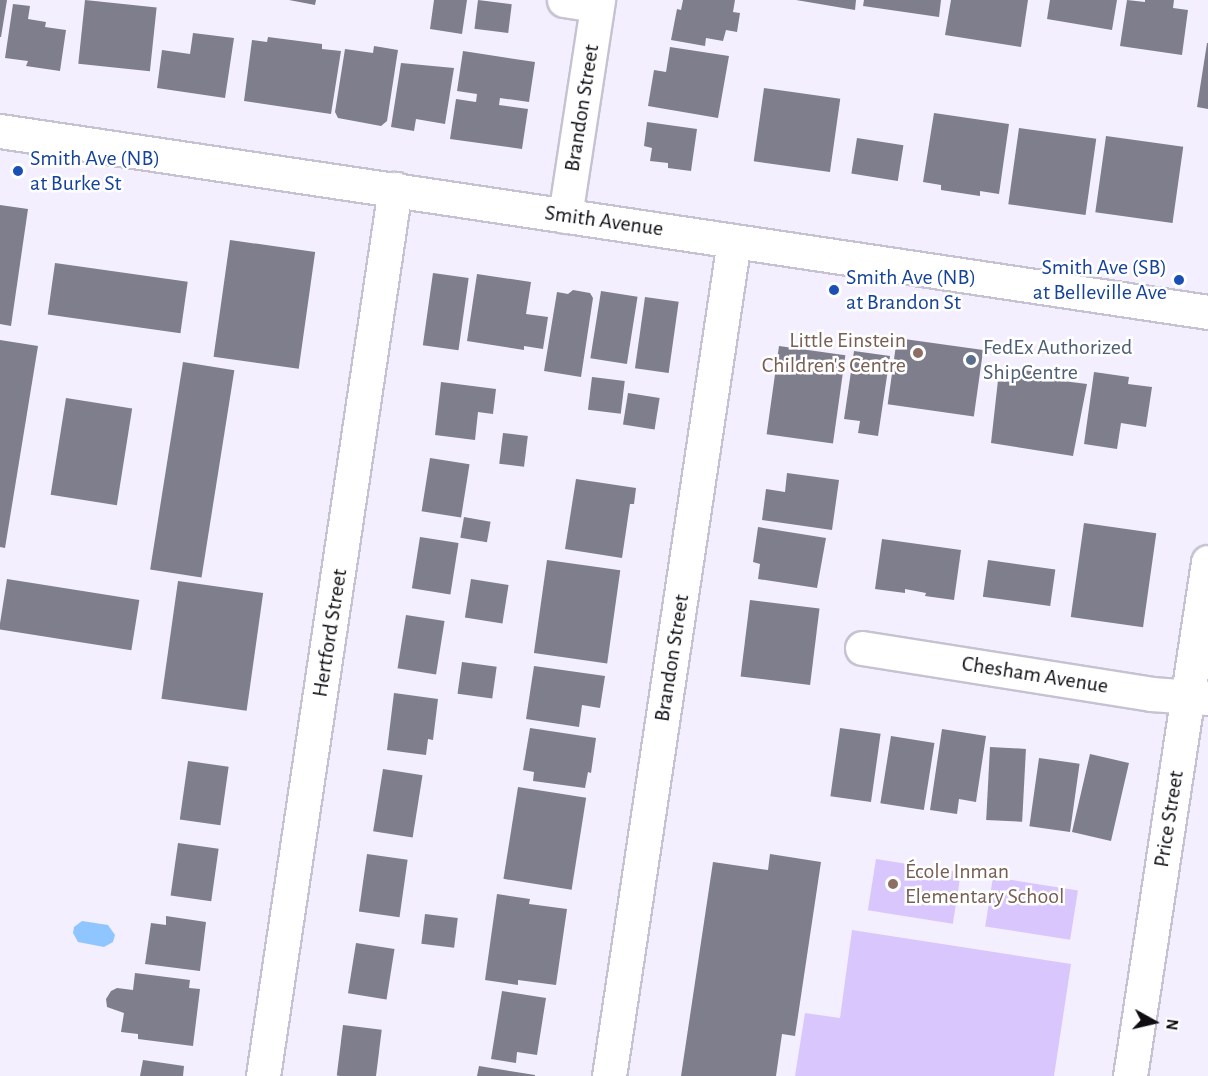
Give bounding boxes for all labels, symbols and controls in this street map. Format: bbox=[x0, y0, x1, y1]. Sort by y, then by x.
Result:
street label: Brandon Street bbox=[559, 42, 605, 174]
place label: Smith Ave (NB) at Burke St bbox=[30, 145, 160, 196]
marker: Smith Ave (NB) at Burke St bbox=[11, 164, 25, 178]
street label: Smith Avenue bbox=[543, 200, 665, 242]
place label: Smith Ave (SB) at Belleville Ave bbox=[1033, 254, 1167, 306]
place label: Smith Ave (NB) at Brandon St bbox=[846, 264, 976, 316]
marker: Smith Ave (SB) at Belleville Ave bbox=[1172, 273, 1186, 287]
marker: Smith Ave (NB) at Brandon St bbox=[827, 283, 841, 297]
place label: Little Einstein Children's Centre bbox=[762, 327, 906, 378]
place label: FedEx Authorized ShipCentre bbox=[983, 334, 1132, 386]
marker: Little Einstein Children's Centre bbox=[911, 346, 925, 360]
marker: FedEx Authorized ShipCentre bbox=[964, 353, 978, 367]
street label: Hertford Street bbox=[307, 567, 353, 699]
street label: Brandon Street bbox=[649, 592, 695, 724]
street label: Chesham Avenue bbox=[960, 650, 1110, 700]
street label: Price Street bbox=[1148, 769, 1190, 869]
place label: École Inman Elementary School bbox=[905, 858, 1064, 909]
marker: École Inman Elementary School bbox=[886, 877, 900, 891]
north arrow bbox=[1124, 992, 1184, 1052]
text: N bbox=[1163, 1018, 1181, 1031]

